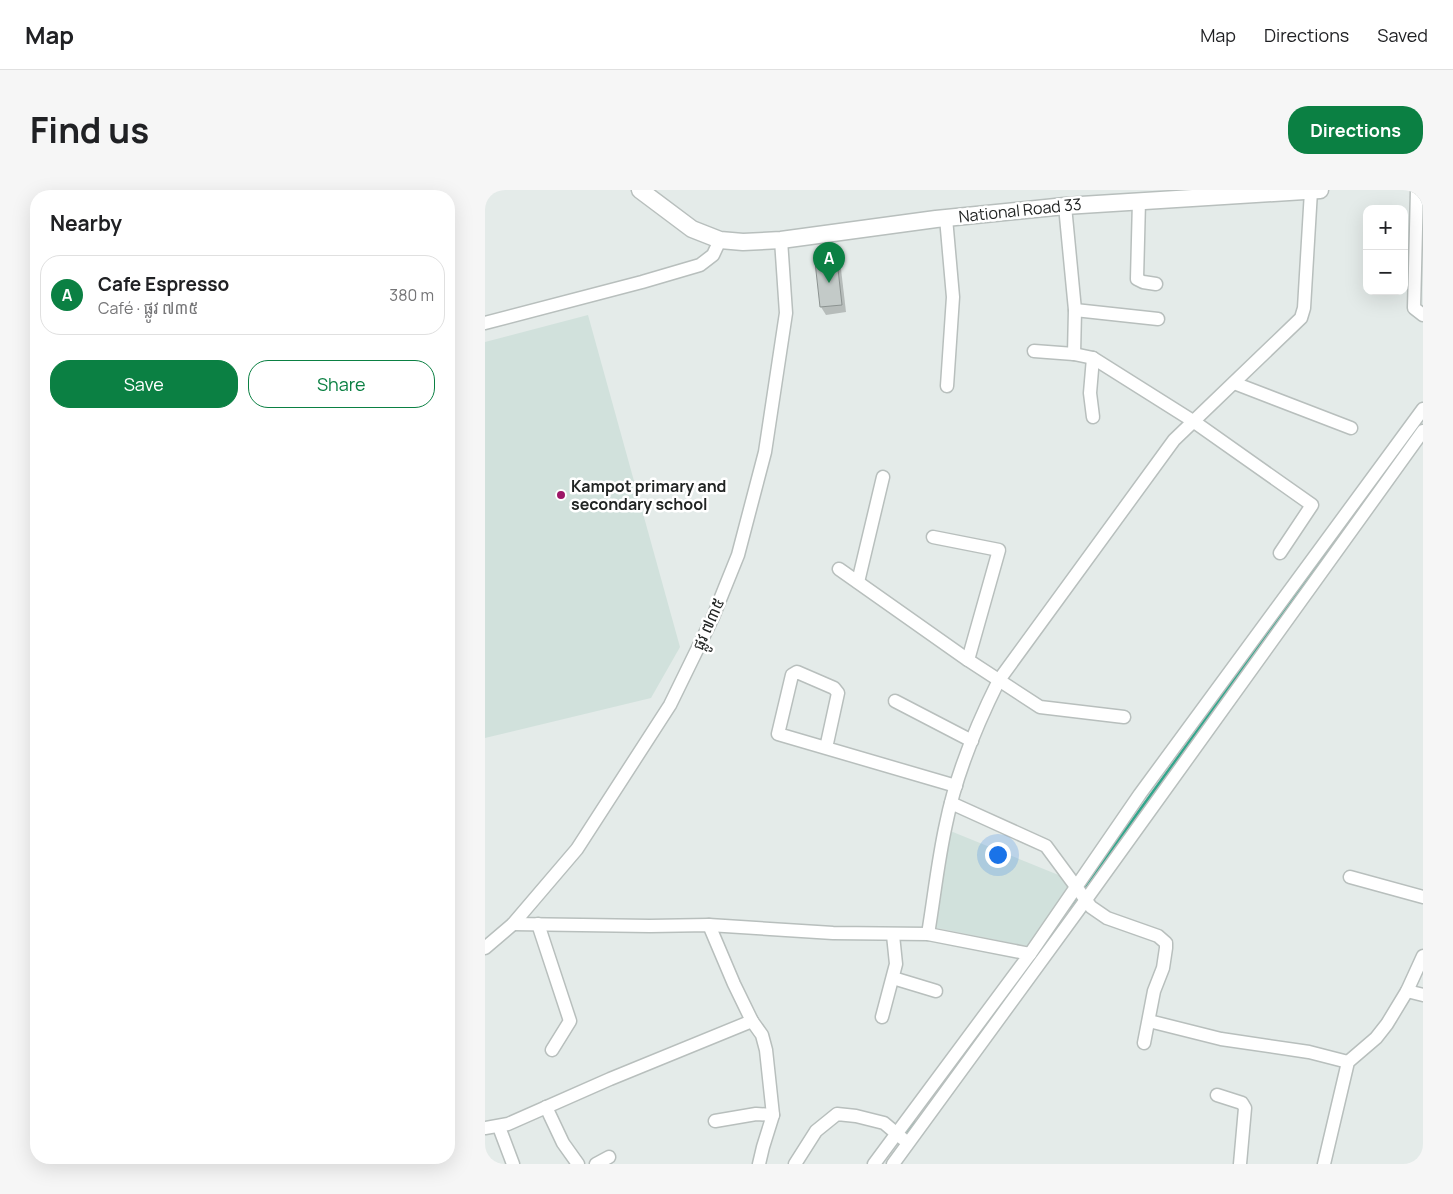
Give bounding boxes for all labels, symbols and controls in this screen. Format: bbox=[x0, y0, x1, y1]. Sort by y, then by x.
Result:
text: Map bbox=[25, 18, 74, 51]
text: Map bbox=[1200, 23, 1236, 47]
text: Directions bbox=[1264, 23, 1349, 47]
text: Saved bbox=[1377, 23, 1428, 47]
text: Find us bbox=[30, 106, 149, 154]
button: Directions bbox=[1288, 106, 1423, 154]
street label: National Road 33 bbox=[957, 193, 1083, 227]
map controls bbox=[1363, 205, 1408, 295]
button: + bbox=[1363, 205, 1408, 250]
text: Nearby bbox=[50, 209, 122, 237]
pin: A bbox=[813, 242, 845, 283]
button: − bbox=[1363, 250, 1408, 295]
text: Cafe Espresso bbox=[98, 271, 229, 297]
text: A bbox=[62, 284, 72, 306]
text: 380 m bbox=[389, 284, 434, 306]
text: Café · ផ្លូវ ៧៣៥ bbox=[98, 297, 198, 319]
button: Save bbox=[50, 360, 238, 408]
button: Share bbox=[248, 360, 435, 408]
place label: Kampot primary and secondary school bbox=[571, 475, 726, 515]
marker: Kampot primary and secondary school bbox=[555, 489, 567, 501]
street label: ផ្លូវ ៧៣៥ bbox=[687, 594, 733, 655]
your location bbox=[985, 842, 1011, 868]

